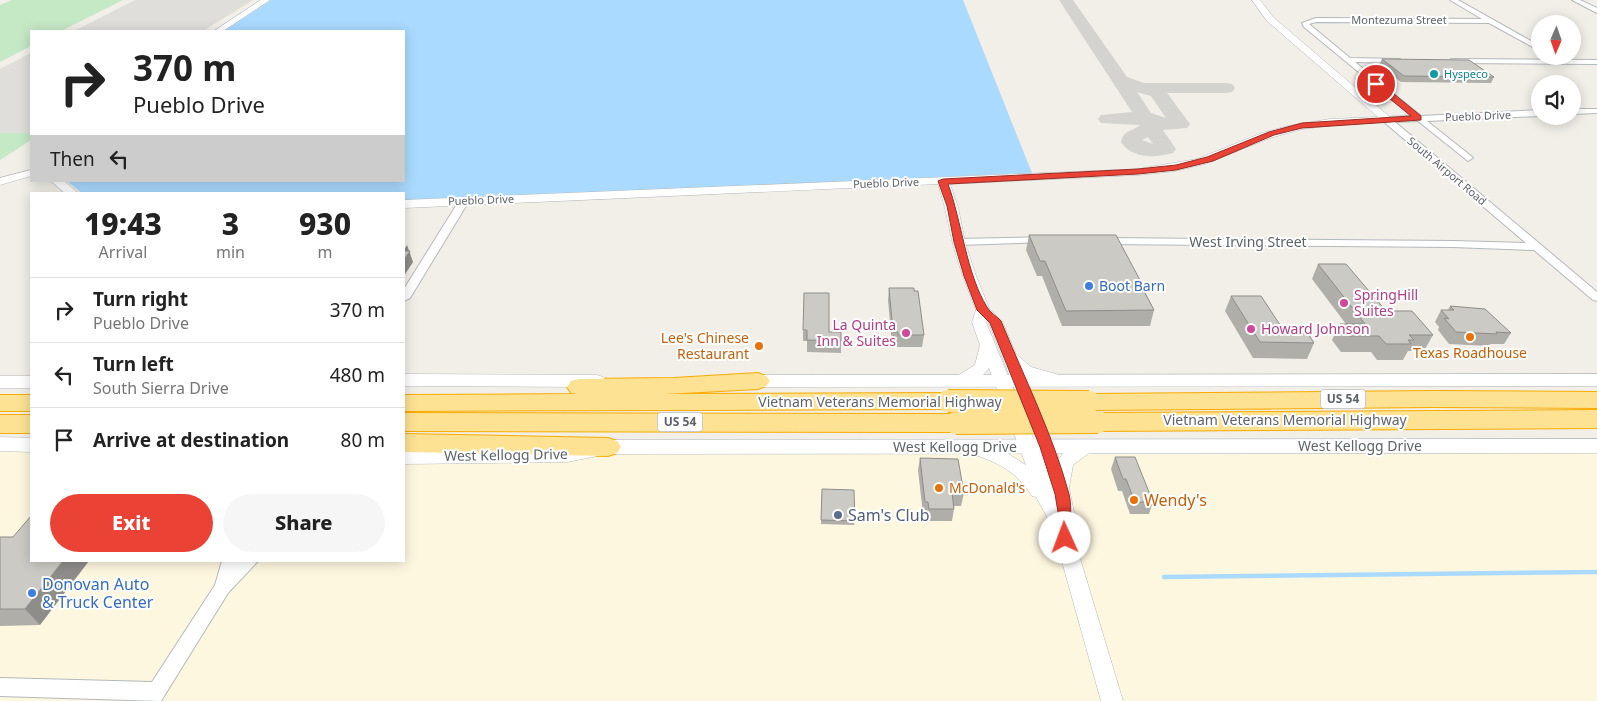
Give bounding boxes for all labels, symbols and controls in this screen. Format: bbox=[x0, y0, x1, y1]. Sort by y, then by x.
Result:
street label: Montezuma Street bbox=[1351, 12, 1447, 27]
north arrow bbox=[1531, 15, 1581, 65]
map controls bbox=[1531, 15, 1581, 125]
text: 370 m bbox=[133, 44, 236, 91]
icon: right bbox=[50, 50, 115, 115]
pin bbox=[1355, 63, 1397, 105]
place label: Hyspeco bbox=[1444, 66, 1488, 81]
marker: Hyspeco bbox=[1428, 68, 1440, 80]
icon: arrive bbox=[1362, 70, 1390, 98]
button: sound bbox=[1531, 75, 1581, 125]
text: Pueblo Drive bbox=[133, 89, 265, 119]
street label: Pueblo Drive bbox=[1445, 107, 1511, 124]
street label: South Airport Road bbox=[1405, 133, 1490, 208]
icon: left bbox=[105, 145, 133, 173]
text: Then bbox=[50, 146, 95, 172]
street label: Pueblo Drive bbox=[853, 174, 919, 191]
street label: Pueblo Drive bbox=[448, 191, 514, 208]
text: 19:43 bbox=[84, 203, 162, 244]
text: 3 bbox=[222, 203, 239, 244]
text: 930 bbox=[299, 203, 351, 244]
street label: West Irving Street bbox=[1189, 232, 1307, 251]
text: Arrival bbox=[99, 241, 147, 263]
text: min bbox=[216, 241, 245, 263]
text: m bbox=[317, 241, 332, 263]
place label: Boot Barn bbox=[1099, 276, 1165, 295]
marker: Boot Barn bbox=[1083, 280, 1095, 292]
place label: SpringHill Suites bbox=[1354, 285, 1418, 320]
text: Turn right bbox=[93, 286, 188, 312]
icon: right bbox=[50, 296, 78, 324]
text: 370 m bbox=[330, 297, 385, 323]
marker: SpringHill Suites bbox=[1338, 297, 1350, 309]
text: Pueblo Drive bbox=[93, 312, 189, 334]
place label: La Quinta Inn & Suites bbox=[817, 315, 896, 350]
place label: Howard Johnson bbox=[1261, 319, 1370, 338]
marker: Howard Johnson bbox=[1245, 323, 1257, 335]
marker: La Quinta Inn & Suites bbox=[900, 327, 912, 339]
place label: Lee's Chinese Restaurant bbox=[661, 328, 749, 363]
marker: Texas Roadhouse bbox=[1464, 331, 1476, 343]
marker: Lee's Chinese Restaurant bbox=[753, 340, 765, 352]
place label: Texas Roadhouse bbox=[1413, 343, 1527, 362]
text: Turn left bbox=[93, 351, 174, 377]
icon: left bbox=[50, 361, 78, 389]
text: 480 m bbox=[330, 362, 385, 388]
text: South Sierra Drive bbox=[93, 377, 229, 399]
road number: US 54 bbox=[1320, 389, 1366, 408]
street label: Vietnam Veterans Memorial Highway bbox=[758, 392, 1003, 411]
street label: Vietnam Veterans Memorial Highway bbox=[1163, 410, 1408, 429]
road number: US 54 bbox=[658, 412, 702, 432]
icon: arrive bbox=[50, 426, 78, 454]
text: Arrive at destination bbox=[93, 427, 289, 453]
text: 80 m bbox=[341, 427, 385, 453]
street label: West Kellogg Drive bbox=[1298, 436, 1422, 455]
street label: West Kellogg Drive bbox=[893, 437, 1017, 456]
street label: West Kellogg Drive bbox=[444, 444, 568, 465]
place label: McDonald's bbox=[949, 478, 1026, 497]
marker: McDonald's bbox=[933, 482, 945, 494]
place label: Wendy's bbox=[1144, 489, 1207, 511]
button: Exit bbox=[50, 494, 213, 552]
button: Share bbox=[223, 494, 385, 552]
marker: Wendy's bbox=[1128, 494, 1140, 506]
place label: Sam's Club bbox=[848, 504, 929, 526]
marker: Sam's Club bbox=[832, 509, 844, 521]
position arrow bbox=[1038, 511, 1090, 563]
place label: Donovan Auto & Truck Center bbox=[42, 573, 154, 613]
marker: Donovan Auto & Truck Center bbox=[26, 587, 38, 599]

